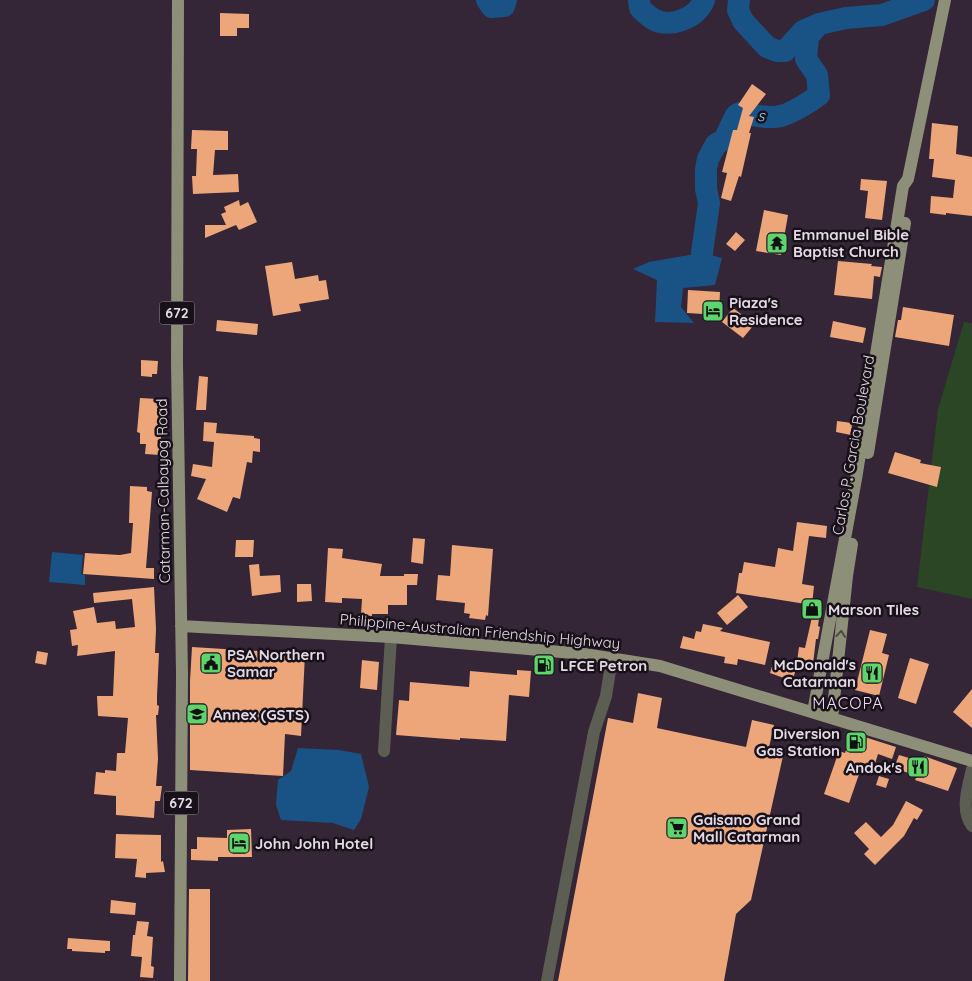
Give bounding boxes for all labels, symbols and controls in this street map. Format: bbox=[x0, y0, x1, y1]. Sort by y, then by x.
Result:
water label: s bbox=[756, 105, 767, 125]
place label: Emmanuel Bible Baptist Church bbox=[793, 225, 909, 261]
temple icon: Emmanuel Bible Baptist Church bbox=[765, 231, 789, 255]
place label: Piaza's Residence bbox=[729, 293, 803, 329]
hotel icon: Piaza's Residence bbox=[701, 299, 725, 323]
road number: 672 bbox=[160, 302, 194, 324]
street label: Carlos P. Garcia Boulevard bbox=[828, 354, 878, 536]
street label: Catarman-Calbayog Road bbox=[152, 398, 174, 584]
shop icon: Marson Tiles bbox=[800, 597, 824, 621]
place label: Marson Tiles bbox=[828, 600, 919, 619]
street label: Philippine-Australian Friendship Highway bbox=[339, 609, 621, 653]
one-way arrow bbox=[835, 630, 846, 638]
place label: PSA Northern Samar bbox=[227, 645, 325, 681]
public building icon: PSA Northern Samar bbox=[199, 651, 223, 675]
fuel station icon: LFCE Petron bbox=[532, 653, 556, 677]
place label: McDonald's Catarman bbox=[774, 655, 856, 691]
place label: LFCE Petron bbox=[560, 656, 647, 675]
restaurant icon: McDonald's Catarman bbox=[860, 661, 884, 685]
district label: MACOPA bbox=[812, 693, 884, 713]
school or university icon: Annex (GSTS) bbox=[185, 702, 209, 726]
place label: Annex (GSTS) bbox=[213, 705, 309, 724]
place label: Diversion Gas Station bbox=[756, 724, 840, 760]
fuel station icon: Diversion Gas Station bbox=[844, 730, 868, 754]
restaurant icon: Andok's bbox=[906, 755, 930, 779]
place label: Andok's bbox=[846, 758, 902, 777]
road number: 672 bbox=[164, 791, 198, 814]
place label: Gaisano Grand Mall Catarman bbox=[693, 810, 800, 846]
supermarket icon: Gaisano Grand Mall Catarman bbox=[665, 816, 689, 840]
hotel icon: John John Hotel bbox=[227, 831, 251, 855]
place label: John John Hotel bbox=[255, 834, 373, 853]

